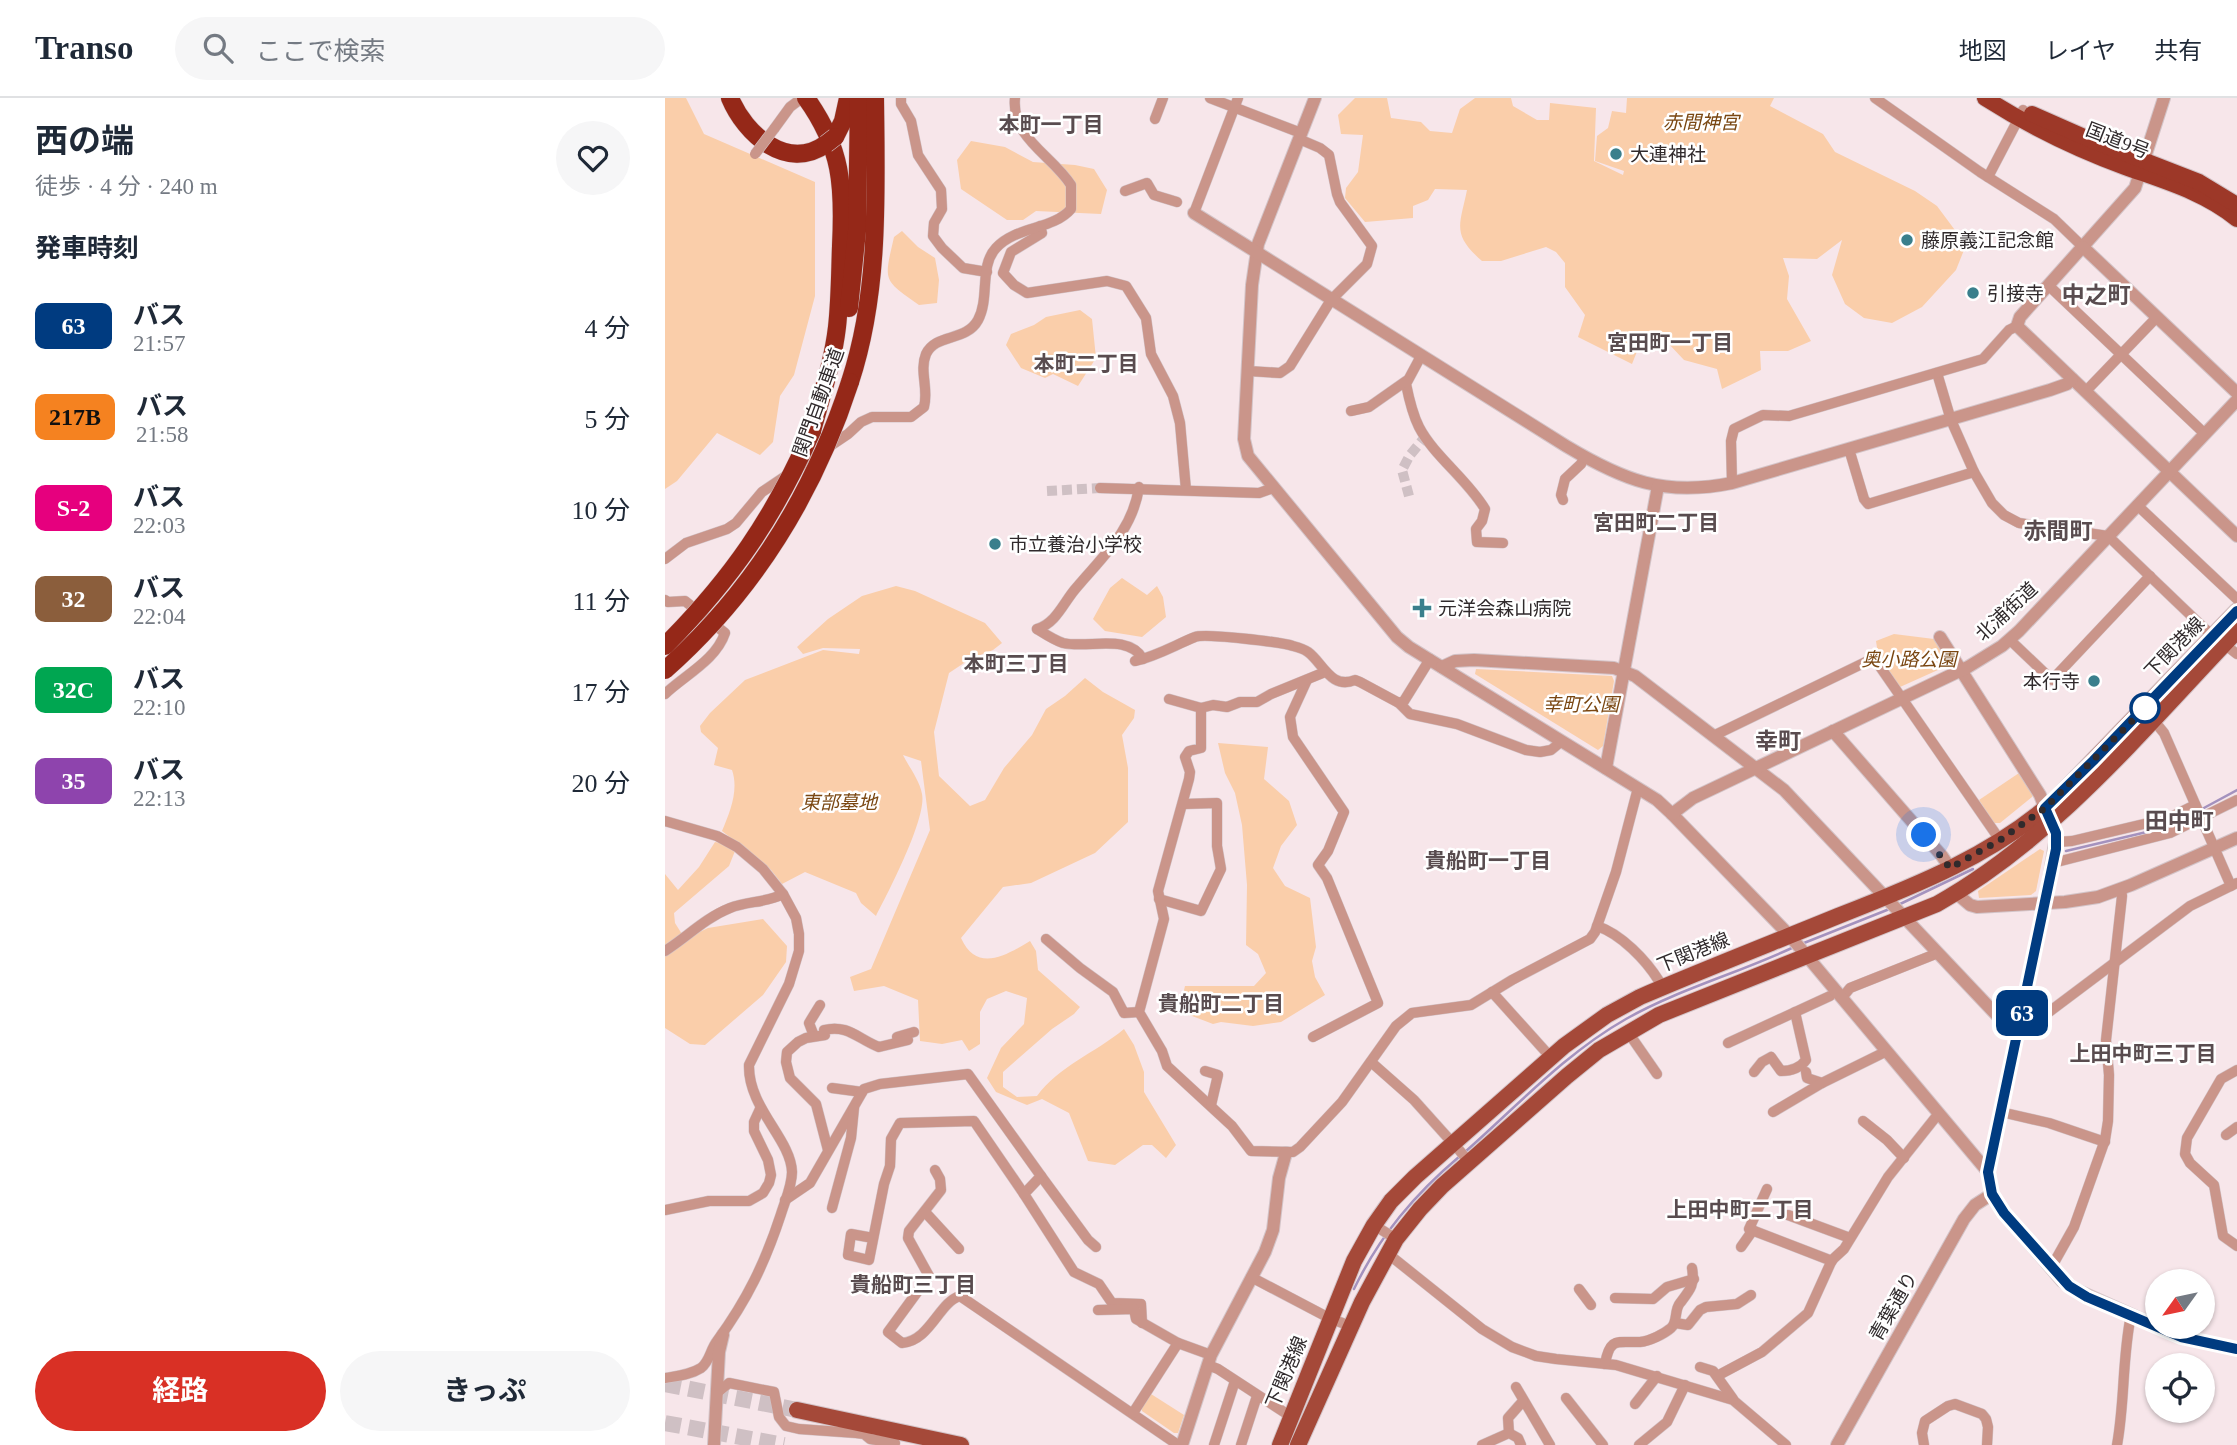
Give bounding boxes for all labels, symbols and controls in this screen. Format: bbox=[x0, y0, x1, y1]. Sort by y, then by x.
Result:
search box bbox=[175, 17, 665, 80]
icon: search bbox=[199, 29, 237, 67]
text: Transo bbox=[35, 30, 133, 66]
text: ここで検索 bbox=[255, 37, 385, 66]
text: 地図 bbox=[1959, 38, 2007, 64]
text: レイヤ bbox=[2045, 38, 2116, 64]
text: 共有 bbox=[2154, 38, 2202, 64]
park label: 赤間神宮 bbox=[1663, 112, 1742, 133]
district label: 本町一丁目 bbox=[999, 113, 1104, 137]
street label: 国道9号 bbox=[2083, 119, 2153, 162]
button: heart bbox=[556, 121, 630, 195]
text: 西の端 bbox=[35, 123, 134, 159]
place label: 大連神社 bbox=[1630, 144, 1706, 165]
marker: 大連神社 bbox=[1608, 146, 1624, 162]
text: 徒歩 · 4 分 · 240 m bbox=[35, 174, 218, 199]
place label: 藤原義江記念館 bbox=[1921, 230, 2054, 251]
marker: 藤原義江記念館 bbox=[1899, 232, 1915, 248]
text: 発車時刻 bbox=[35, 234, 139, 263]
place label: 引接寺 bbox=[1987, 283, 2044, 304]
district label: 中之町 bbox=[2062, 283, 2131, 308]
marker: 引接寺 bbox=[1965, 285, 1981, 301]
text: バス bbox=[133, 301, 185, 330]
text: 63 bbox=[62, 313, 86, 339]
text: 4 分 bbox=[584, 314, 630, 343]
text: 21:57 bbox=[133, 331, 185, 356]
district label: 宮田町一丁目 bbox=[1607, 331, 1733, 355]
street label: 関門自動車道 bbox=[789, 345, 848, 459]
district label: 本町二丁目 bbox=[1034, 352, 1139, 376]
text: バス bbox=[136, 392, 188, 421]
text: 217B bbox=[49, 404, 101, 430]
text: 5 分 bbox=[584, 405, 630, 434]
text: 21:58 bbox=[136, 422, 188, 447]
text: バス bbox=[133, 483, 185, 512]
text: S-2 bbox=[57, 495, 90, 521]
text: 10 分 bbox=[571, 496, 630, 525]
district label: 宮田町二丁目 bbox=[1593, 511, 1719, 535]
text: 22:03 bbox=[133, 513, 185, 538]
district label: 赤間町 bbox=[2024, 519, 2093, 544]
place label: 市立養治小学校 bbox=[1009, 534, 1142, 555]
marker: 市立養治小学校 bbox=[987, 536, 1003, 552]
text: バス bbox=[133, 574, 185, 603]
street label: 北浦街道 bbox=[1971, 578, 2041, 645]
text: 32 bbox=[62, 586, 86, 612]
text: 11 分 bbox=[572, 587, 630, 616]
marker: 元洋会森山病院 bbox=[1412, 598, 1432, 618]
place label: 元洋会森山病院 bbox=[1438, 598, 1571, 619]
text: 22:04 bbox=[133, 604, 185, 629]
street label: 下関港線 bbox=[2140, 613, 2208, 682]
park label: 奥小路公園 bbox=[1861, 649, 1959, 670]
district label: 本町三丁目 bbox=[964, 652, 1069, 676]
text: バス bbox=[133, 665, 185, 694]
place label: 本行寺 bbox=[2023, 671, 2080, 692]
marker: 本行寺 bbox=[2086, 673, 2102, 689]
text: 32C bbox=[53, 677, 94, 703]
text: 17 分 bbox=[571, 678, 630, 707]
unlabelled marker bbox=[2130, 693, 2160, 723]
park label: 幸町公園 bbox=[1543, 694, 1622, 715]
text: 22:10 bbox=[133, 695, 185, 720]
district label: 幸町 bbox=[1755, 729, 1801, 754]
text: バス bbox=[133, 756, 185, 785]
text: 35 bbox=[62, 768, 86, 794]
text: 20 分 bbox=[571, 769, 630, 798]
text: 22:13 bbox=[133, 786, 185, 811]
park label: 東部墓地 bbox=[801, 792, 879, 813]
district label: 田中町 bbox=[2145, 809, 2214, 834]
your location bbox=[1906, 817, 1941, 852]
district label: 貴船町一丁目 bbox=[1425, 849, 1551, 873]
street label: 下関港線 bbox=[1654, 928, 1732, 976]
line badge: 63 bbox=[1991, 990, 2053, 1036]
district label: 貴船町二丁目 bbox=[1158, 992, 1284, 1016]
text: 63 bbox=[2010, 1000, 2034, 1026]
district label: 上田中町三丁目 bbox=[2070, 1042, 2217, 1066]
district label: 上田中町二丁目 bbox=[1667, 1198, 1814, 1222]
street label: 青葉通り bbox=[1865, 1268, 1922, 1344]
north arrow bbox=[2145, 1269, 2215, 1339]
map controls bbox=[2145, 1269, 2215, 1423]
district label: 貴船町三丁目 bbox=[850, 1273, 976, 1297]
street label: 下関港線 bbox=[1262, 1333, 1311, 1411]
button: 経路 bbox=[35, 1351, 326, 1431]
button: きっぷ bbox=[340, 1351, 630, 1431]
button: locate bbox=[2145, 1353, 2215, 1423]

